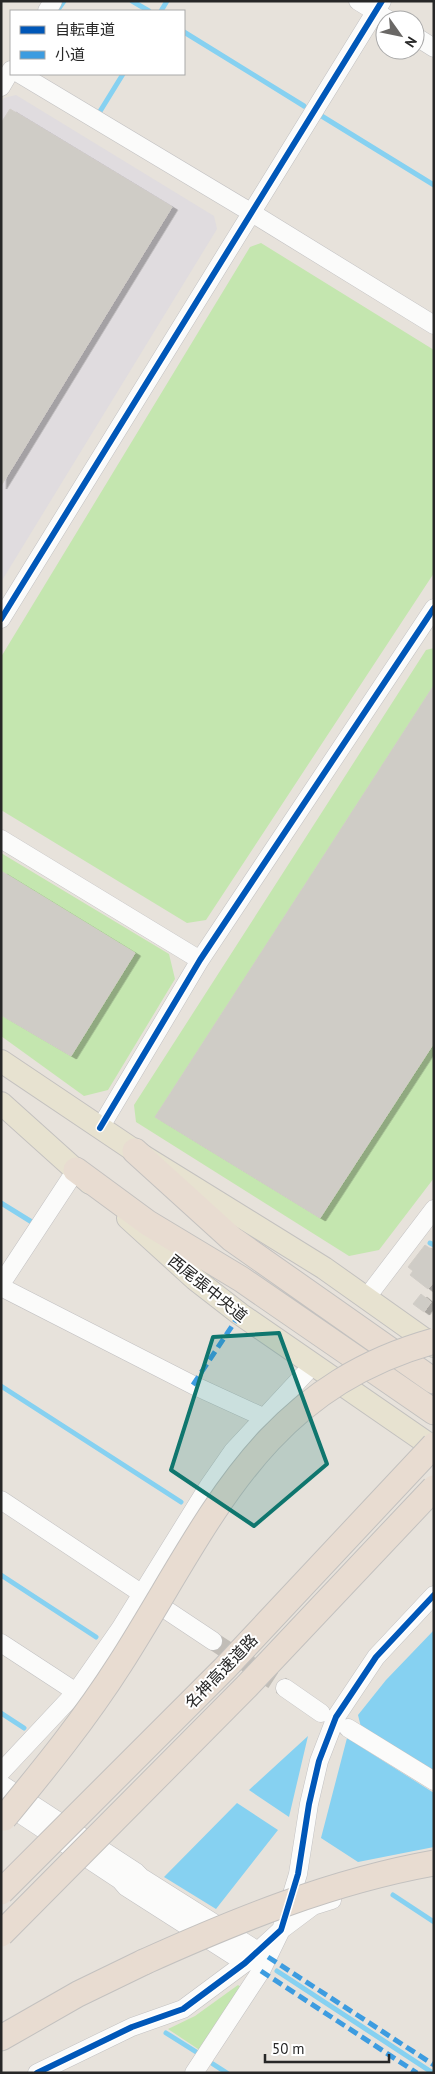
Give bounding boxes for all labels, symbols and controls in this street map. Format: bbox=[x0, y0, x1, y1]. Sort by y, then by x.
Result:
legend bbox=[10, 10, 185, 75]
north arrow bbox=[375, 10, 425, 60]
text: 自転車道 bbox=[55, 20, 115, 39]
text: N bbox=[401, 33, 421, 51]
text: 小道 bbox=[55, 45, 85, 64]
street label: 西尾張中央道 bbox=[164, 1250, 252, 1326]
street label: 名神高速道路 bbox=[180, 1630, 262, 1712]
scale bar bbox=[265, 2032, 389, 2064]
text: 50 m bbox=[272, 2039, 305, 2058]

